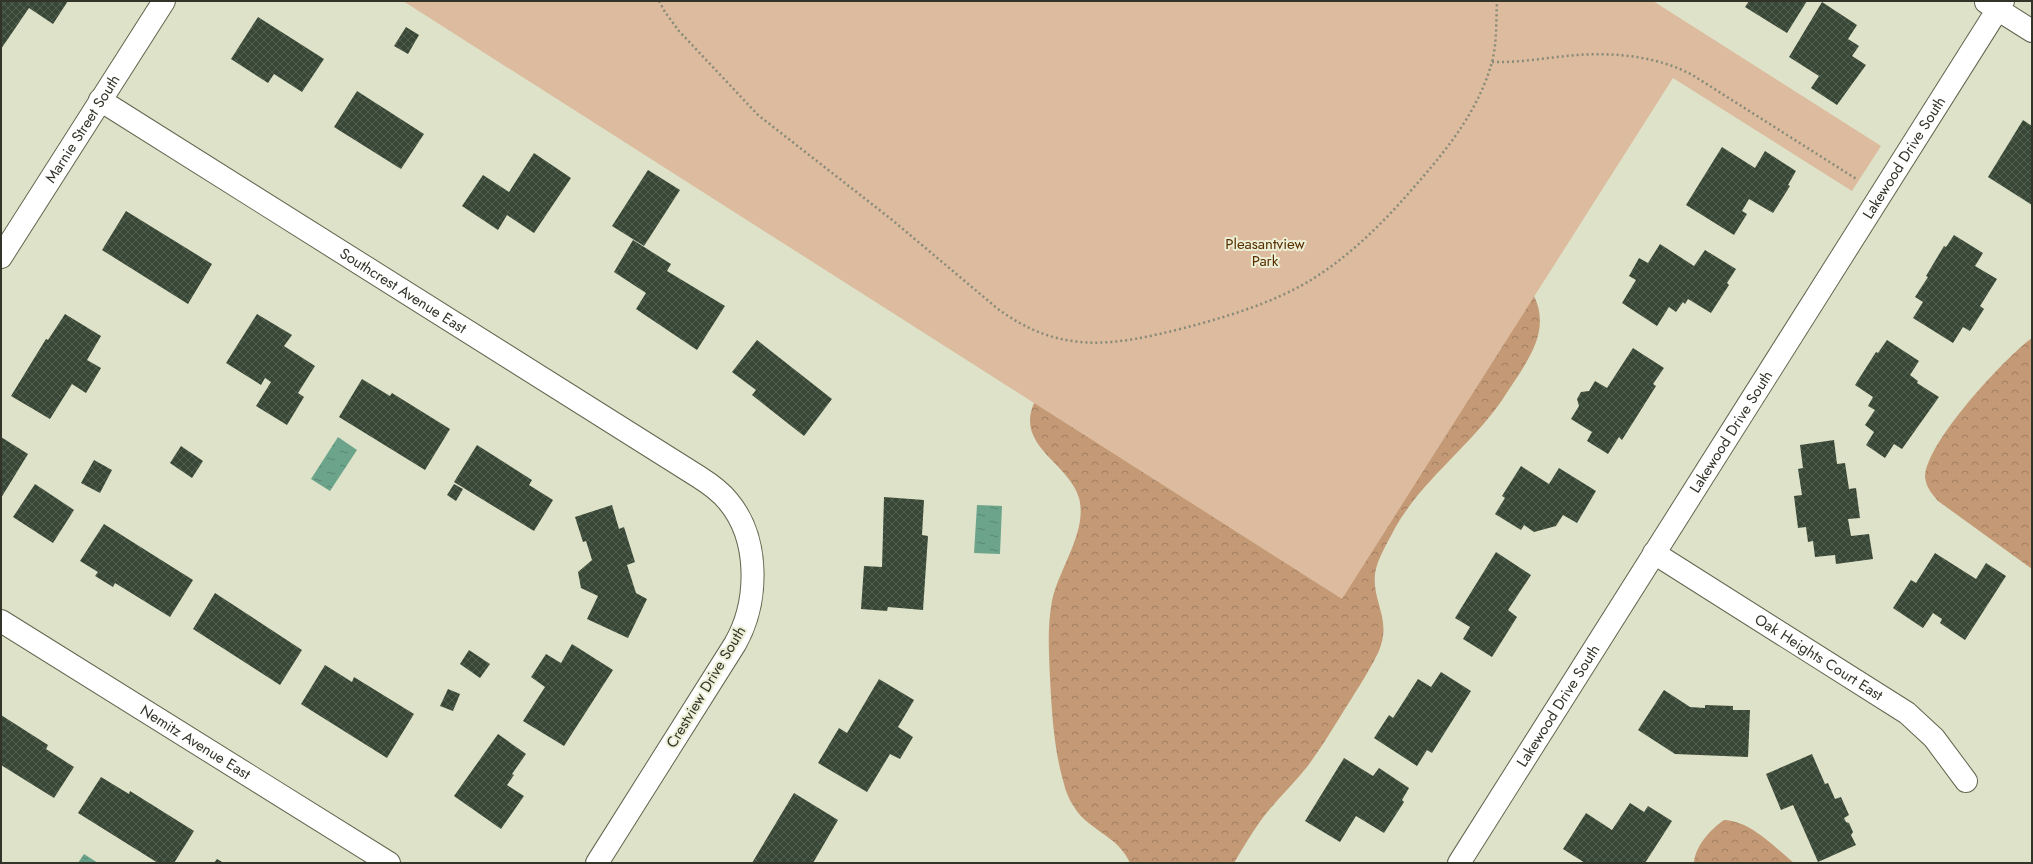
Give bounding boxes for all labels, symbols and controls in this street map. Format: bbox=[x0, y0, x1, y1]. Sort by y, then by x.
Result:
street label: Marnie Street South bbox=[40, 70, 125, 187]
street label: Lakewood Drive South bbox=[1857, 92, 1951, 223]
park label: Pleasantview Park bbox=[1225, 233, 1306, 272]
street label: Southcrest Avenue East bbox=[335, 242, 471, 339]
street label: Lakewood Drive South bbox=[1684, 366, 1778, 497]
street label: Oak Heights Court East bbox=[1750, 608, 1888, 706]
street label: Crestview Drive South bbox=[661, 622, 751, 752]
street label: Lakewood Drive South bbox=[1511, 640, 1605, 771]
street label: Nemitz Avenue East bbox=[136, 699, 255, 785]

